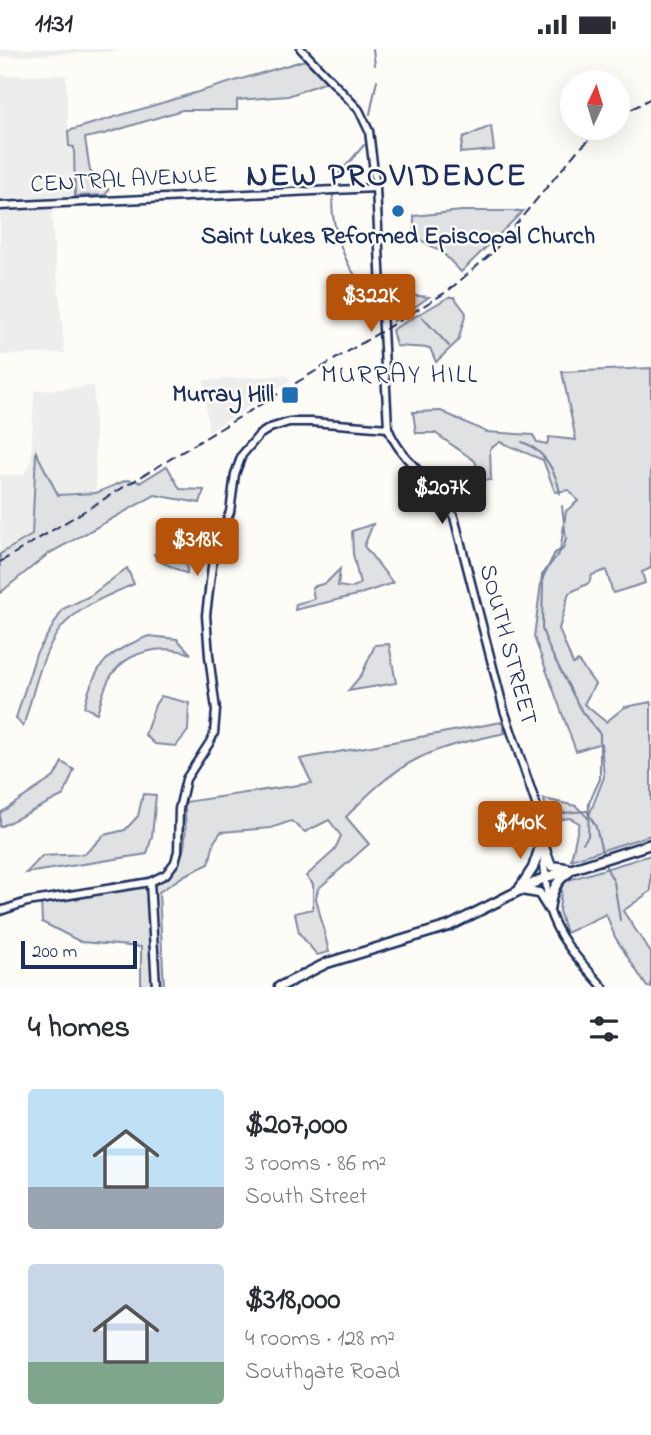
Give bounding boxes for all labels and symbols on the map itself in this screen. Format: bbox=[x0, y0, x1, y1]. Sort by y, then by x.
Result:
north arrow bbox=[560, 70, 630, 140]
district label: NEW PROVIDENCE bbox=[246, 154, 528, 201]
street label: CENTRAL AVENUE bbox=[30, 159, 218, 203]
marker: Saint Lukes Reformed Episcopal Church bbox=[390, 203, 406, 219]
place label: Saint Lukes Reformed Episcopal Church bbox=[201, 220, 595, 255]
pin: $322K bbox=[322, 275, 420, 334]
district label: MURRAY HILL bbox=[321, 357, 479, 395]
place label: Murray Hill bbox=[172, 378, 274, 414]
marker: Murray Hill bbox=[280, 385, 300, 405]
pin: $207K bbox=[393, 467, 491, 526]
pin: $318K bbox=[148, 519, 246, 578]
street label: SOUTH STREET bbox=[469, 561, 545, 730]
pin: $140K bbox=[471, 801, 569, 861]
scale bar bbox=[21, 938, 136, 970]

